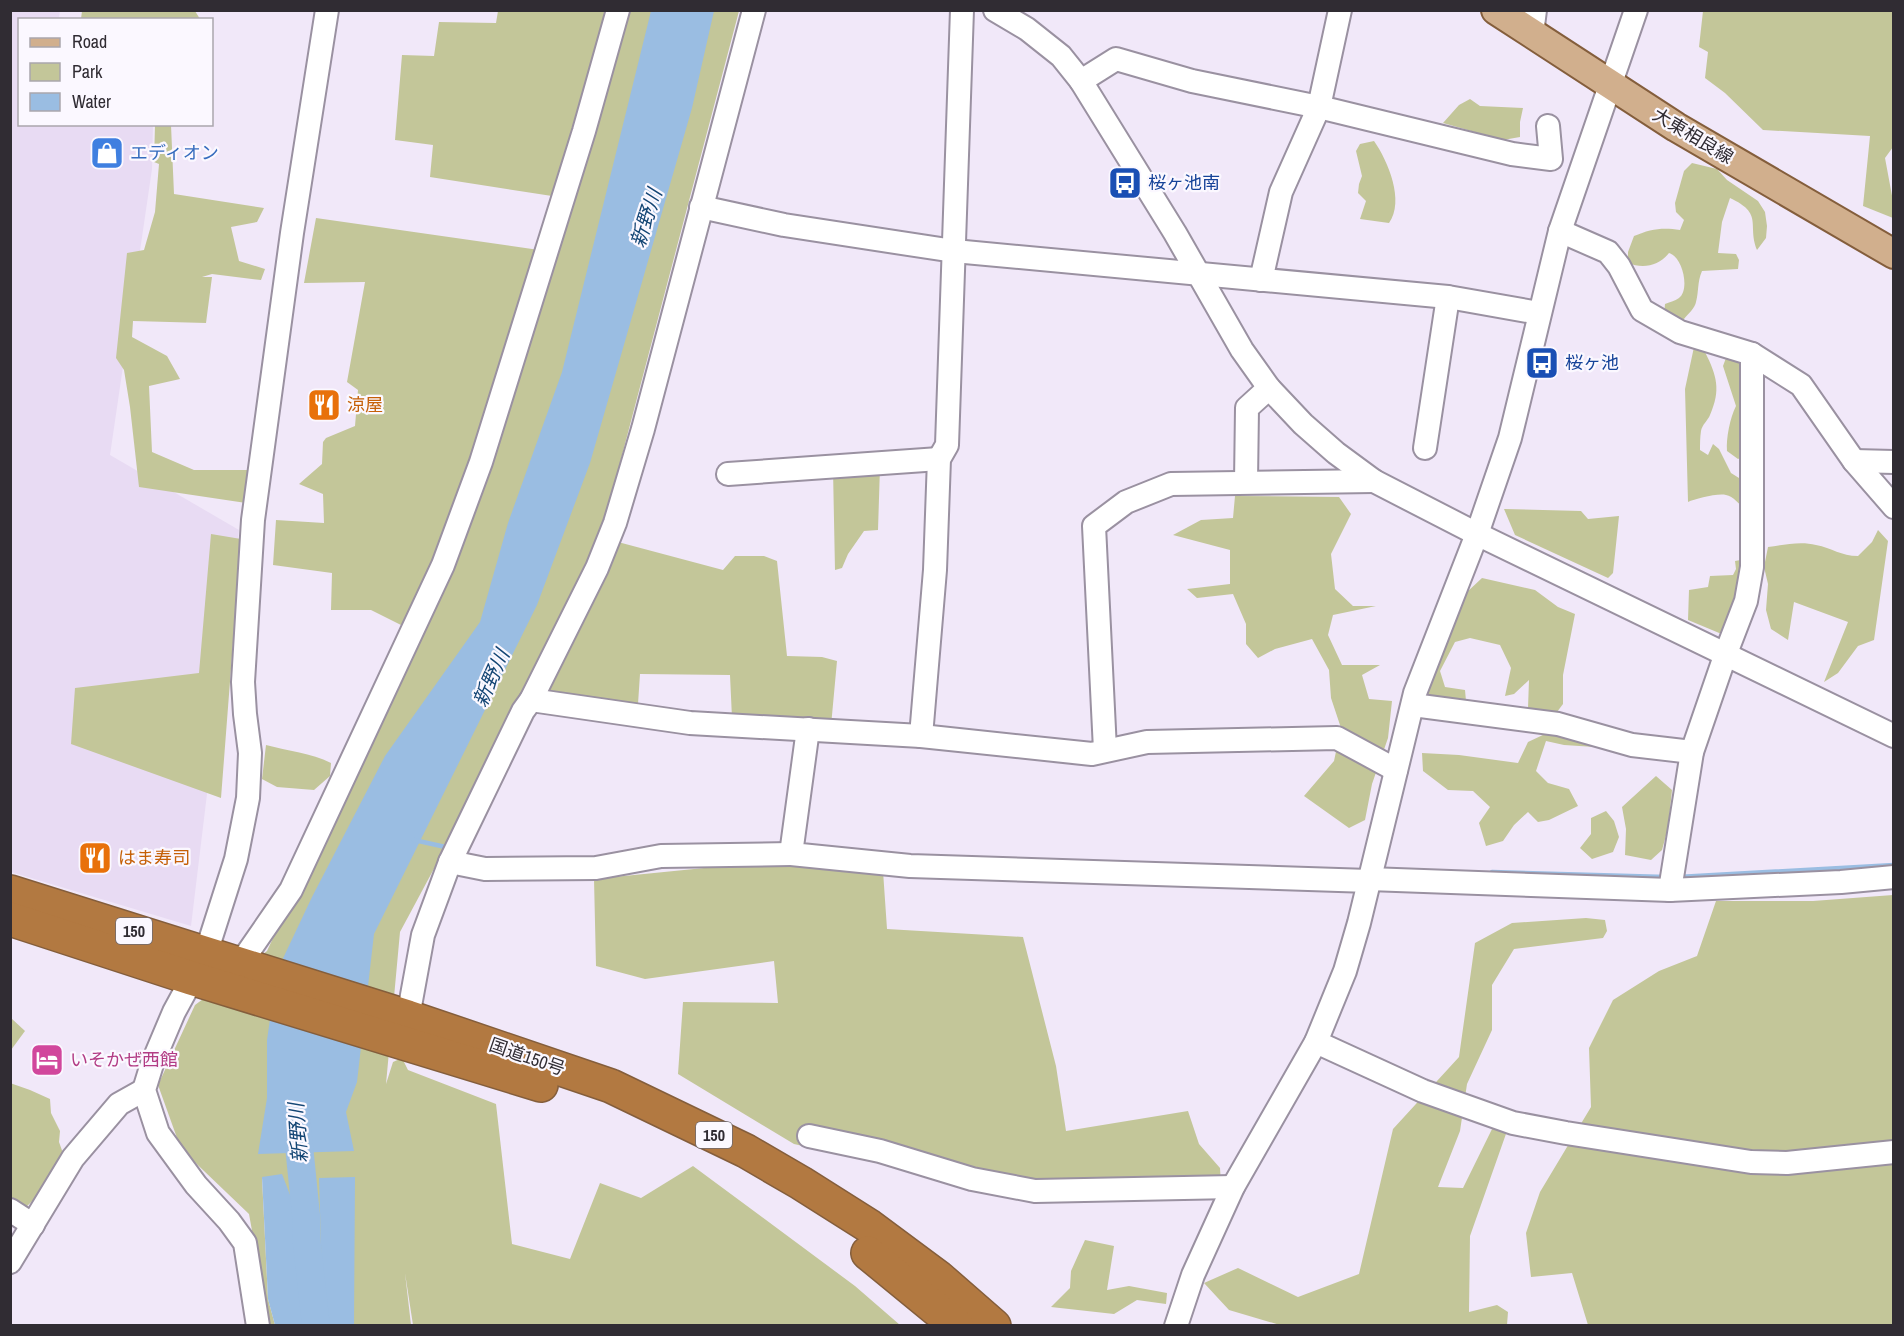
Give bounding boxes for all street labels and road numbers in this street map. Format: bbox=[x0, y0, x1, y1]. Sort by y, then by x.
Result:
street label: 大東相良線 bbox=[1648, 102, 1738, 169]
road number: 150 bbox=[116, 918, 152, 944]
street label: 国道150号 bbox=[486, 1032, 568, 1081]
road number: 150 bbox=[696, 1122, 732, 1148]

